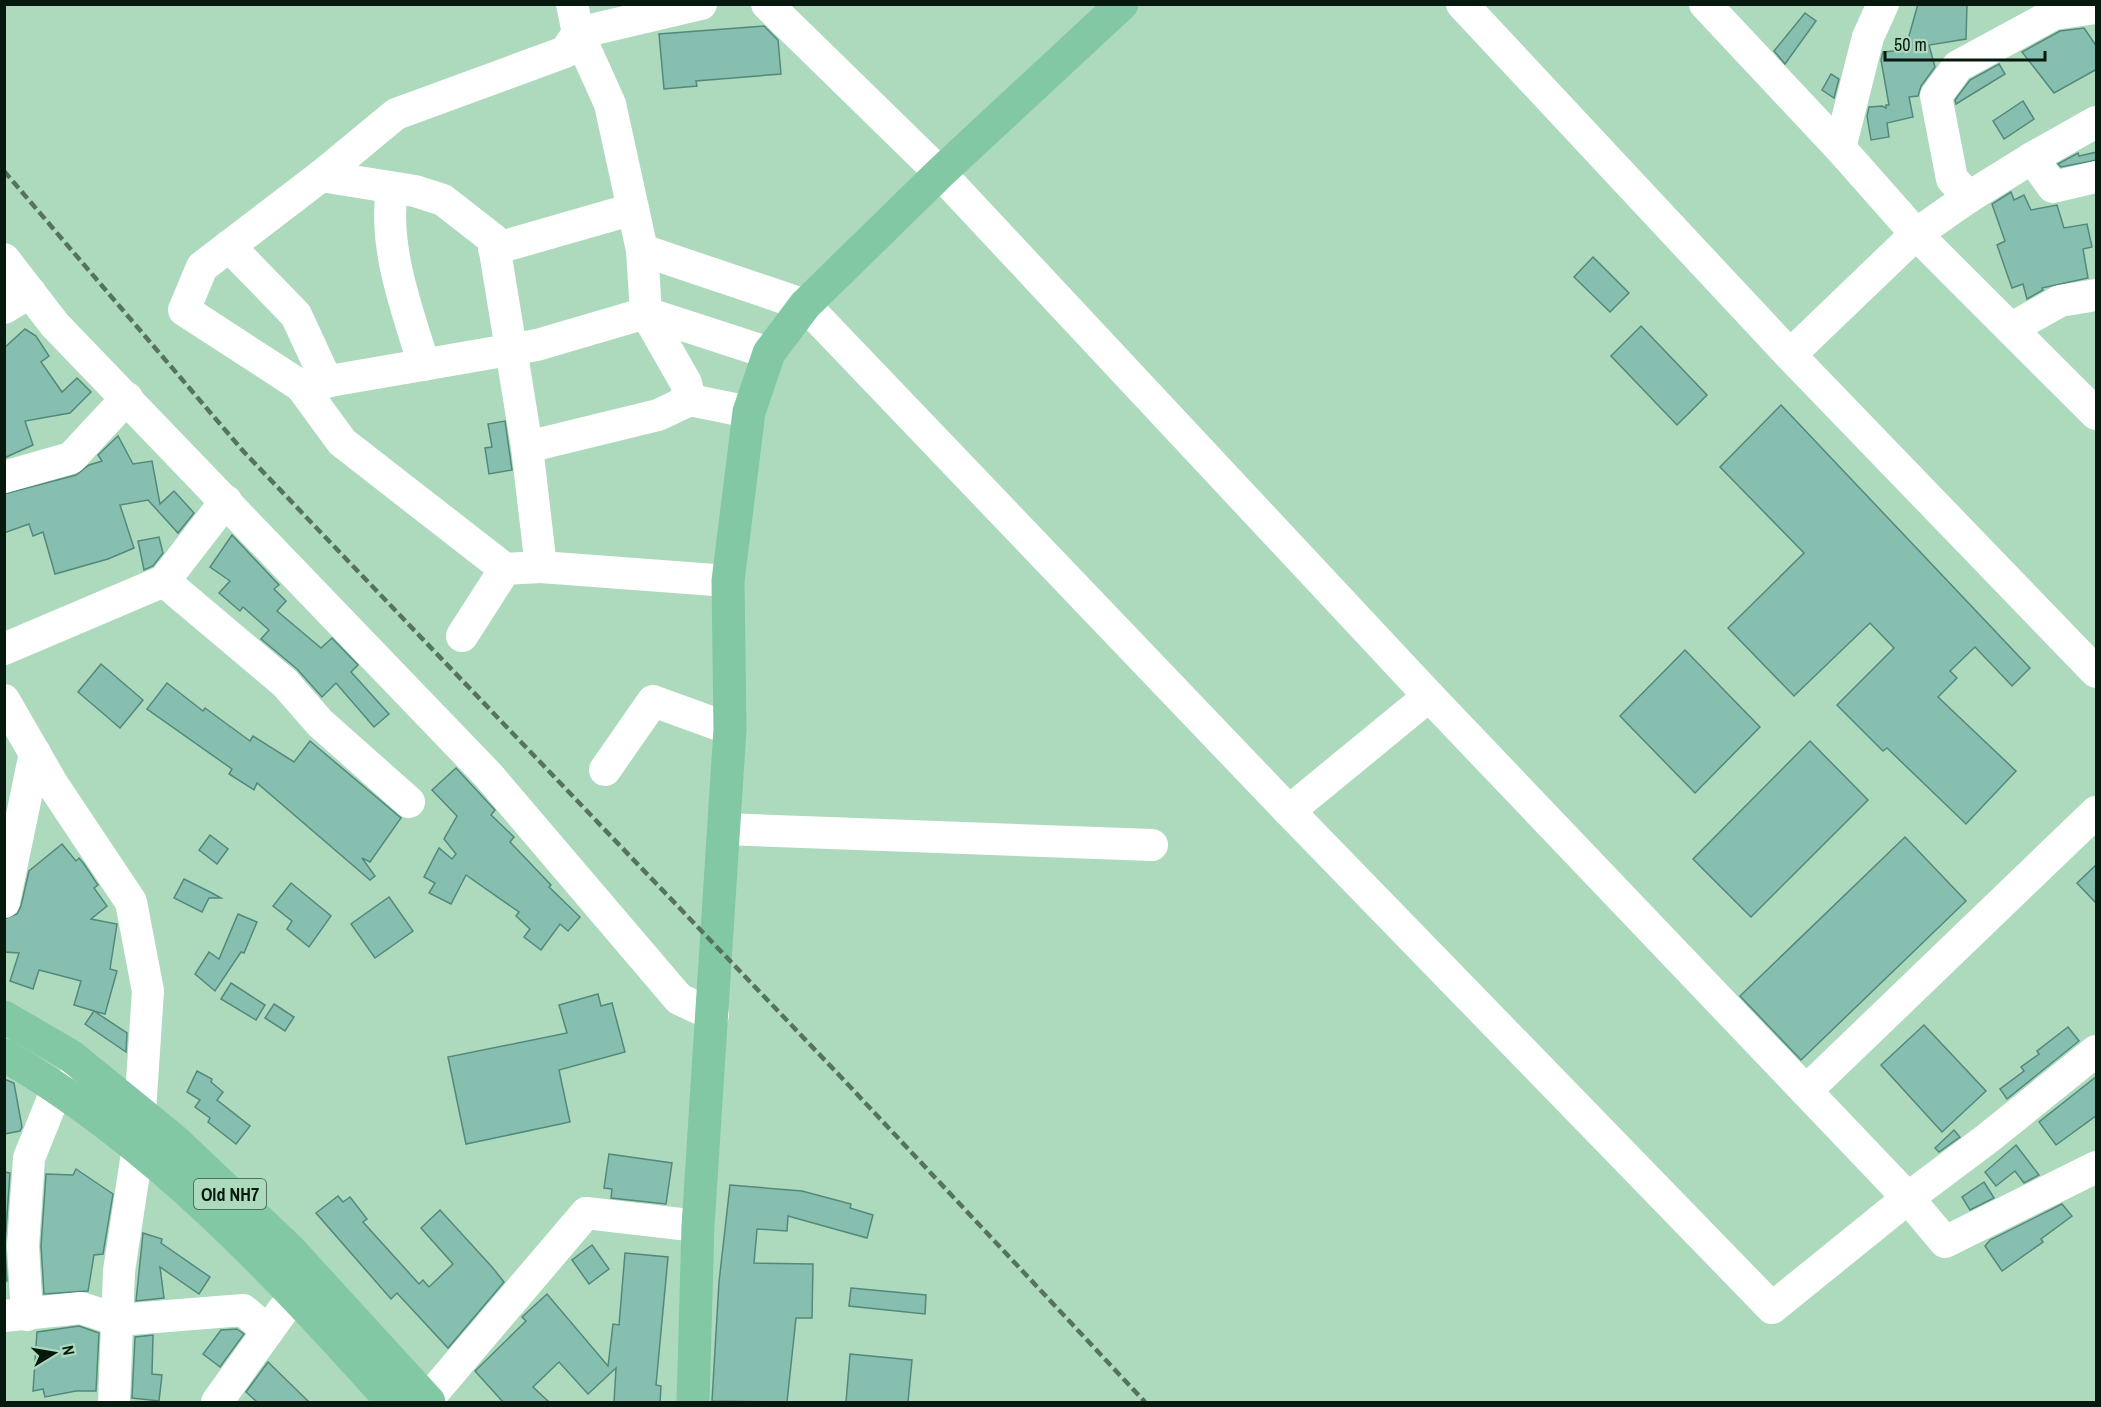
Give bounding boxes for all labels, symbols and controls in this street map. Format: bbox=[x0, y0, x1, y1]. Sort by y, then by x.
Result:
scale bar bbox=[1885, 24, 2046, 62]
text: 50 m bbox=[1894, 32, 1927, 57]
road number: Old NH7 bbox=[194, 1179, 266, 1209]
north arrow bbox=[24, 1323, 84, 1383]
text: N bbox=[57, 1343, 80, 1357]

